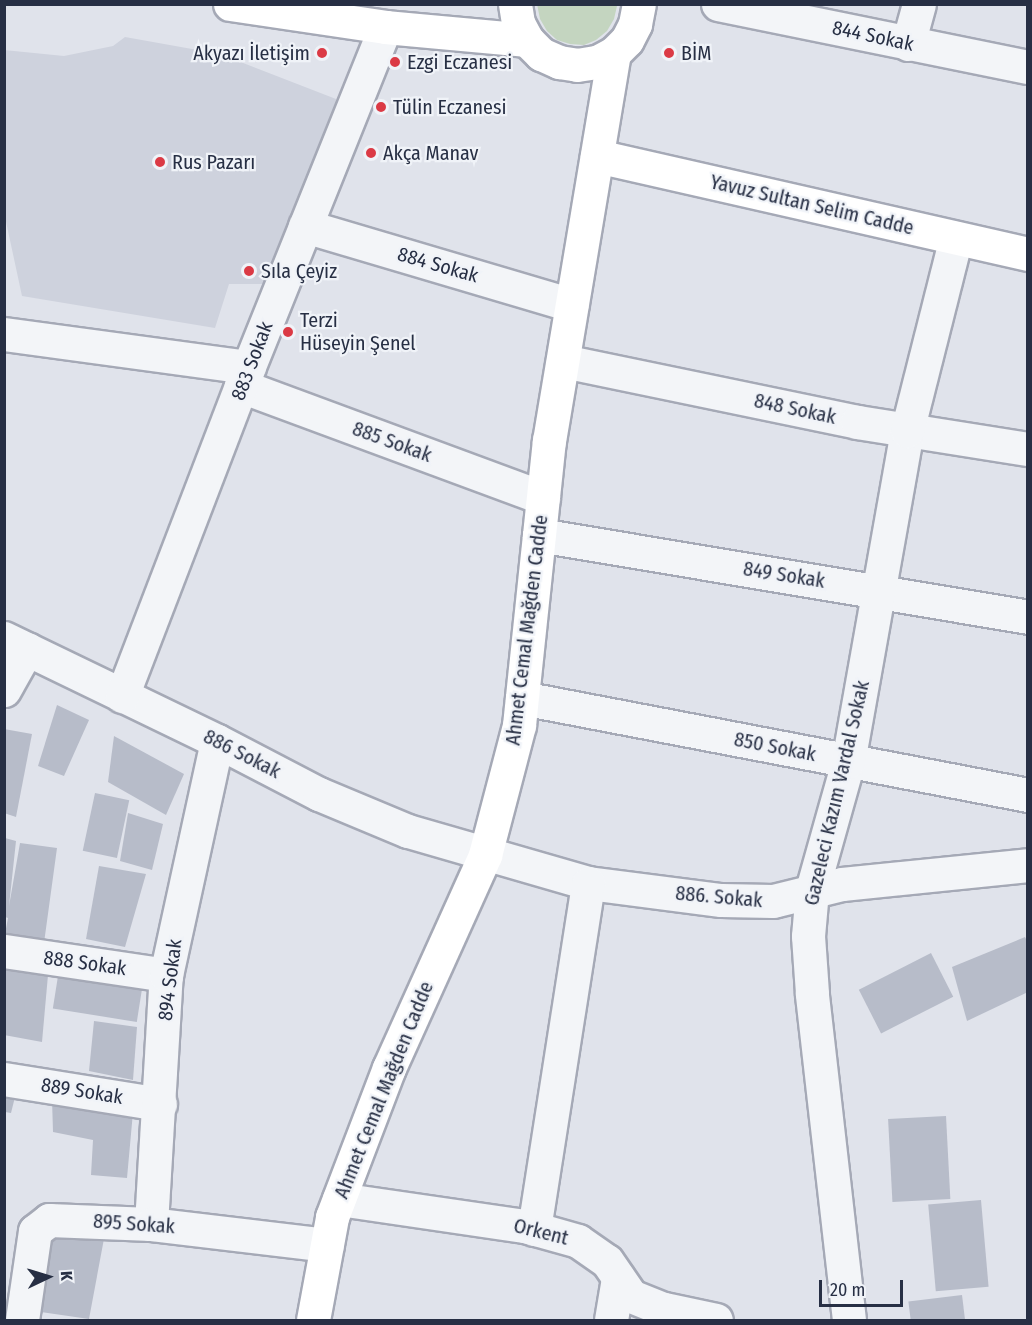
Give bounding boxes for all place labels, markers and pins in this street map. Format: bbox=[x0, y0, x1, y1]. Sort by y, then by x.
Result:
place label: Akyazı İletişim bbox=[193, 41, 310, 65]
place label: BİM bbox=[681, 41, 711, 65]
marker: Akyazı İletişim bbox=[315, 46, 329, 60]
marker: BİM bbox=[662, 46, 676, 60]
place label: Ezgi Eczanesi bbox=[407, 50, 512, 74]
marker: Ezgi Eczanesi bbox=[388, 55, 402, 69]
place label: Tülin Eczanesi bbox=[393, 95, 506, 119]
marker: Tülin Eczanesi bbox=[374, 100, 388, 114]
place label: Akça Manav bbox=[383, 141, 478, 165]
marker: Akça Manav bbox=[364, 146, 378, 160]
place label: Rus Pazarı bbox=[172, 150, 255, 174]
marker: Rus Pazarı bbox=[153, 155, 167, 169]
place label: Sıla Çeyiz bbox=[261, 259, 337, 283]
marker: Sıla Çeyiz bbox=[242, 264, 256, 278]
place label: Terzi Hüseyin Şenel bbox=[300, 308, 416, 355]
marker: Terzi Hüseyin Şenel bbox=[281, 325, 295, 339]

